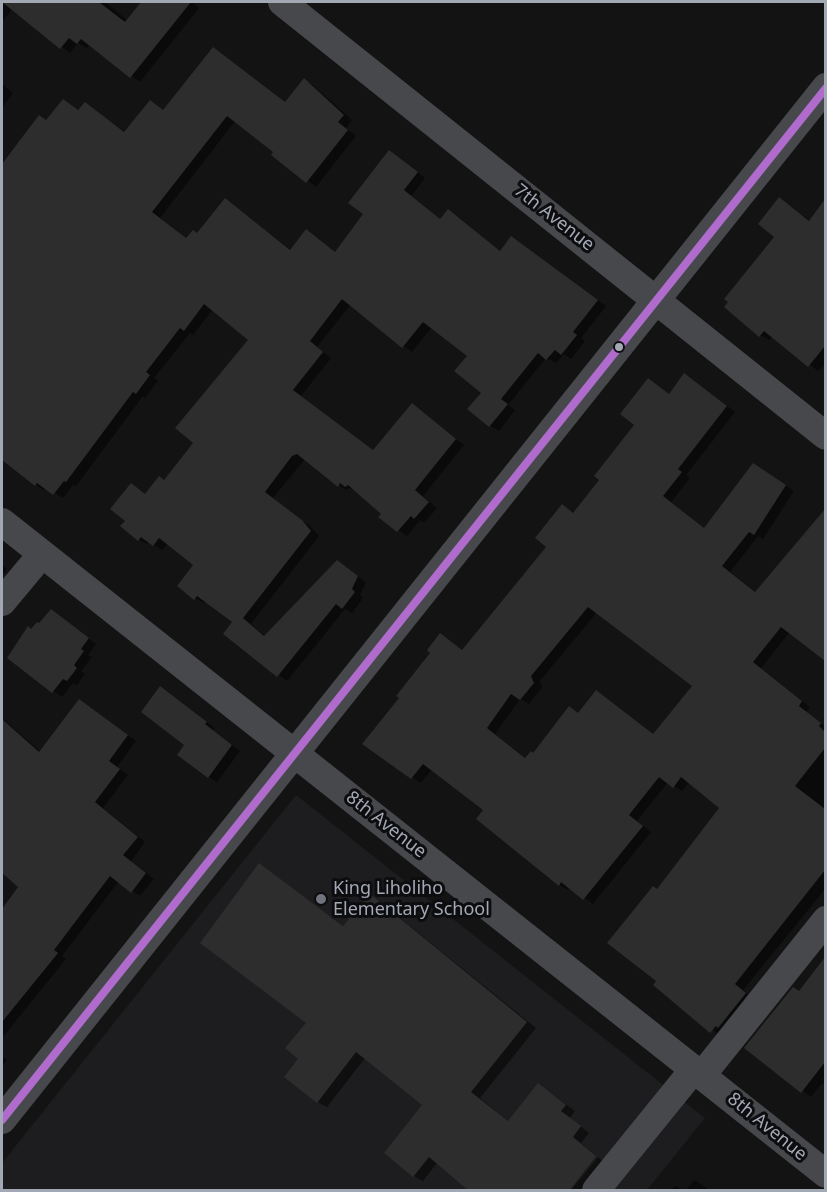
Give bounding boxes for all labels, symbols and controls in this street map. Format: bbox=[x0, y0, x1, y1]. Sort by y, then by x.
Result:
street label: 7th Avenue bbox=[510, 180, 598, 256]
unlabelled marker bbox=[613, 341, 625, 353]
street label: 8th Avenue bbox=[342, 787, 430, 863]
place label: King Liholiho Elementary School bbox=[333, 878, 490, 920]
marker: King Liholiho Elementary School bbox=[314, 892, 328, 906]
street label: 8th Avenue bbox=[723, 1088, 811, 1166]

